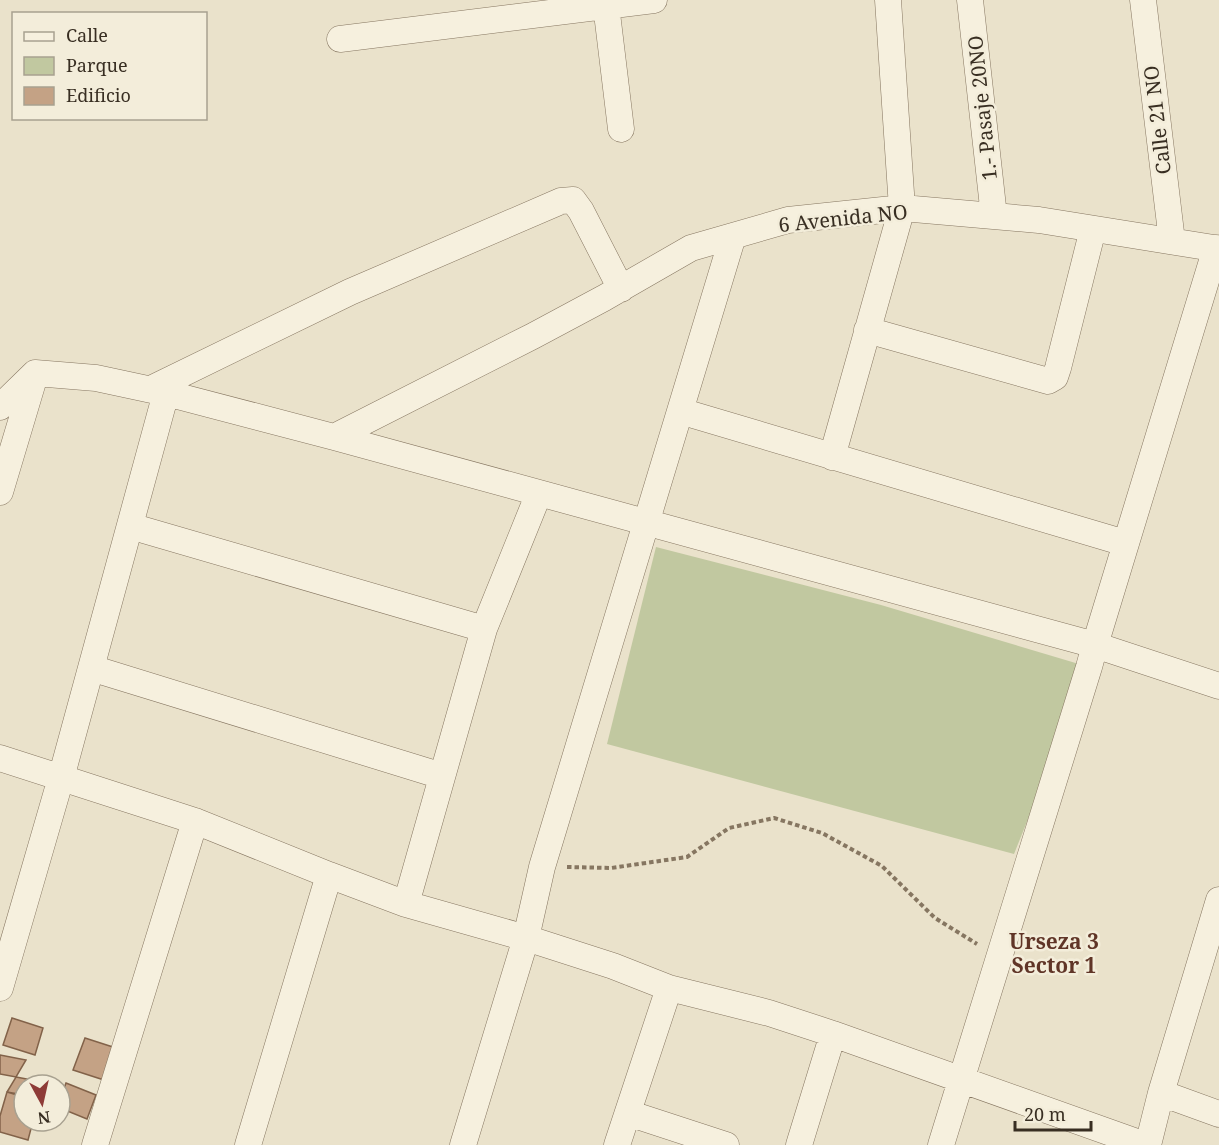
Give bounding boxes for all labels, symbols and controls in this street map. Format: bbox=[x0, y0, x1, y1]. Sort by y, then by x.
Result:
legend bbox=[12, 12, 207, 120]
text: Calle bbox=[66, 23, 108, 47]
street label: 1.- Pasaje 20NO bbox=[961, 34, 1003, 182]
text: Parque bbox=[66, 53, 128, 77]
street label: Calle 21 NO bbox=[1137, 64, 1177, 176]
text: Edificio bbox=[66, 83, 131, 107]
street label: 6 Avenida NO bbox=[777, 198, 909, 238]
district label: Urseza 3 Sector 1 bbox=[1009, 927, 1099, 979]
north arrow bbox=[12, 1073, 72, 1133]
scale bar bbox=[1015, 1094, 1092, 1132]
text: 20 m bbox=[1024, 1102, 1066, 1126]
text: N bbox=[36, 1106, 52, 1130]

